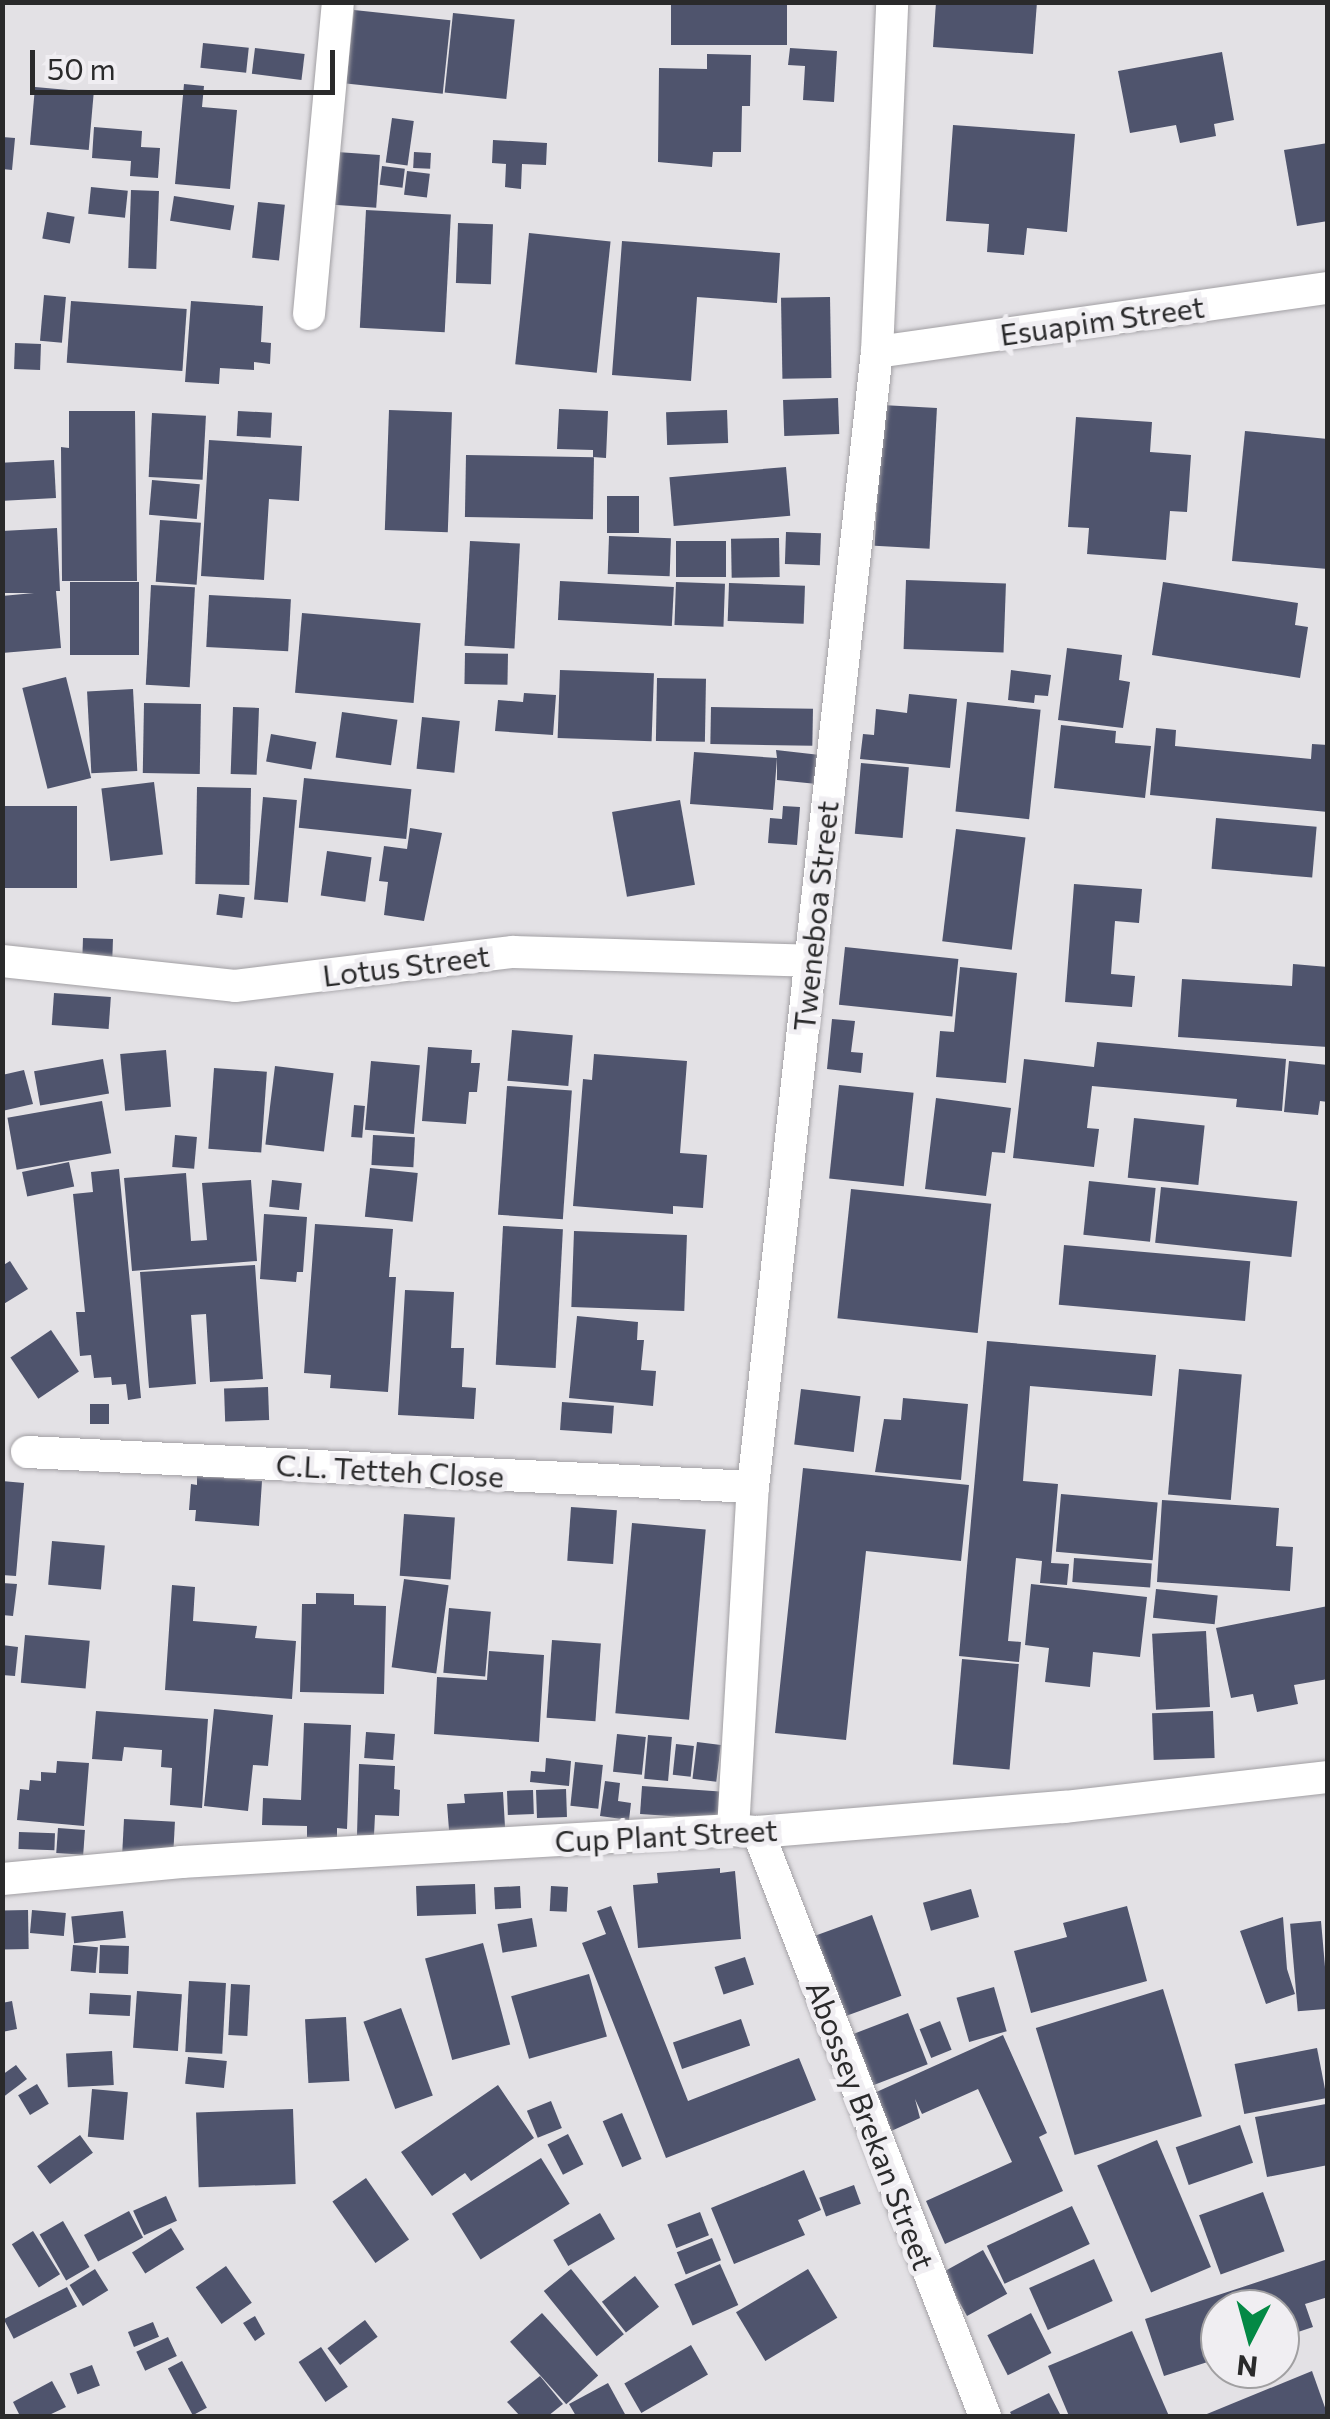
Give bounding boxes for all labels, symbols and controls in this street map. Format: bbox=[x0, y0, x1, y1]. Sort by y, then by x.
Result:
scale bar bbox=[35, 30, 340, 92]
text: 50 m bbox=[47, 49, 116, 86]
street label: Esuapim Street bbox=[998, 288, 1206, 352]
street label: Tweneboa Street bbox=[785, 799, 845, 1033]
street label: Lotus Street bbox=[320, 937, 492, 993]
street label: C.L. Tetteh Close bbox=[275, 1446, 505, 1494]
street label: Cup Plant Street bbox=[554, 1811, 778, 1859]
street label: Abossey Brekan Street bbox=[799, 1976, 943, 2274]
north arrow bbox=[1200, 2289, 1300, 2389]
text: N bbox=[1235, 2349, 1259, 2385]

